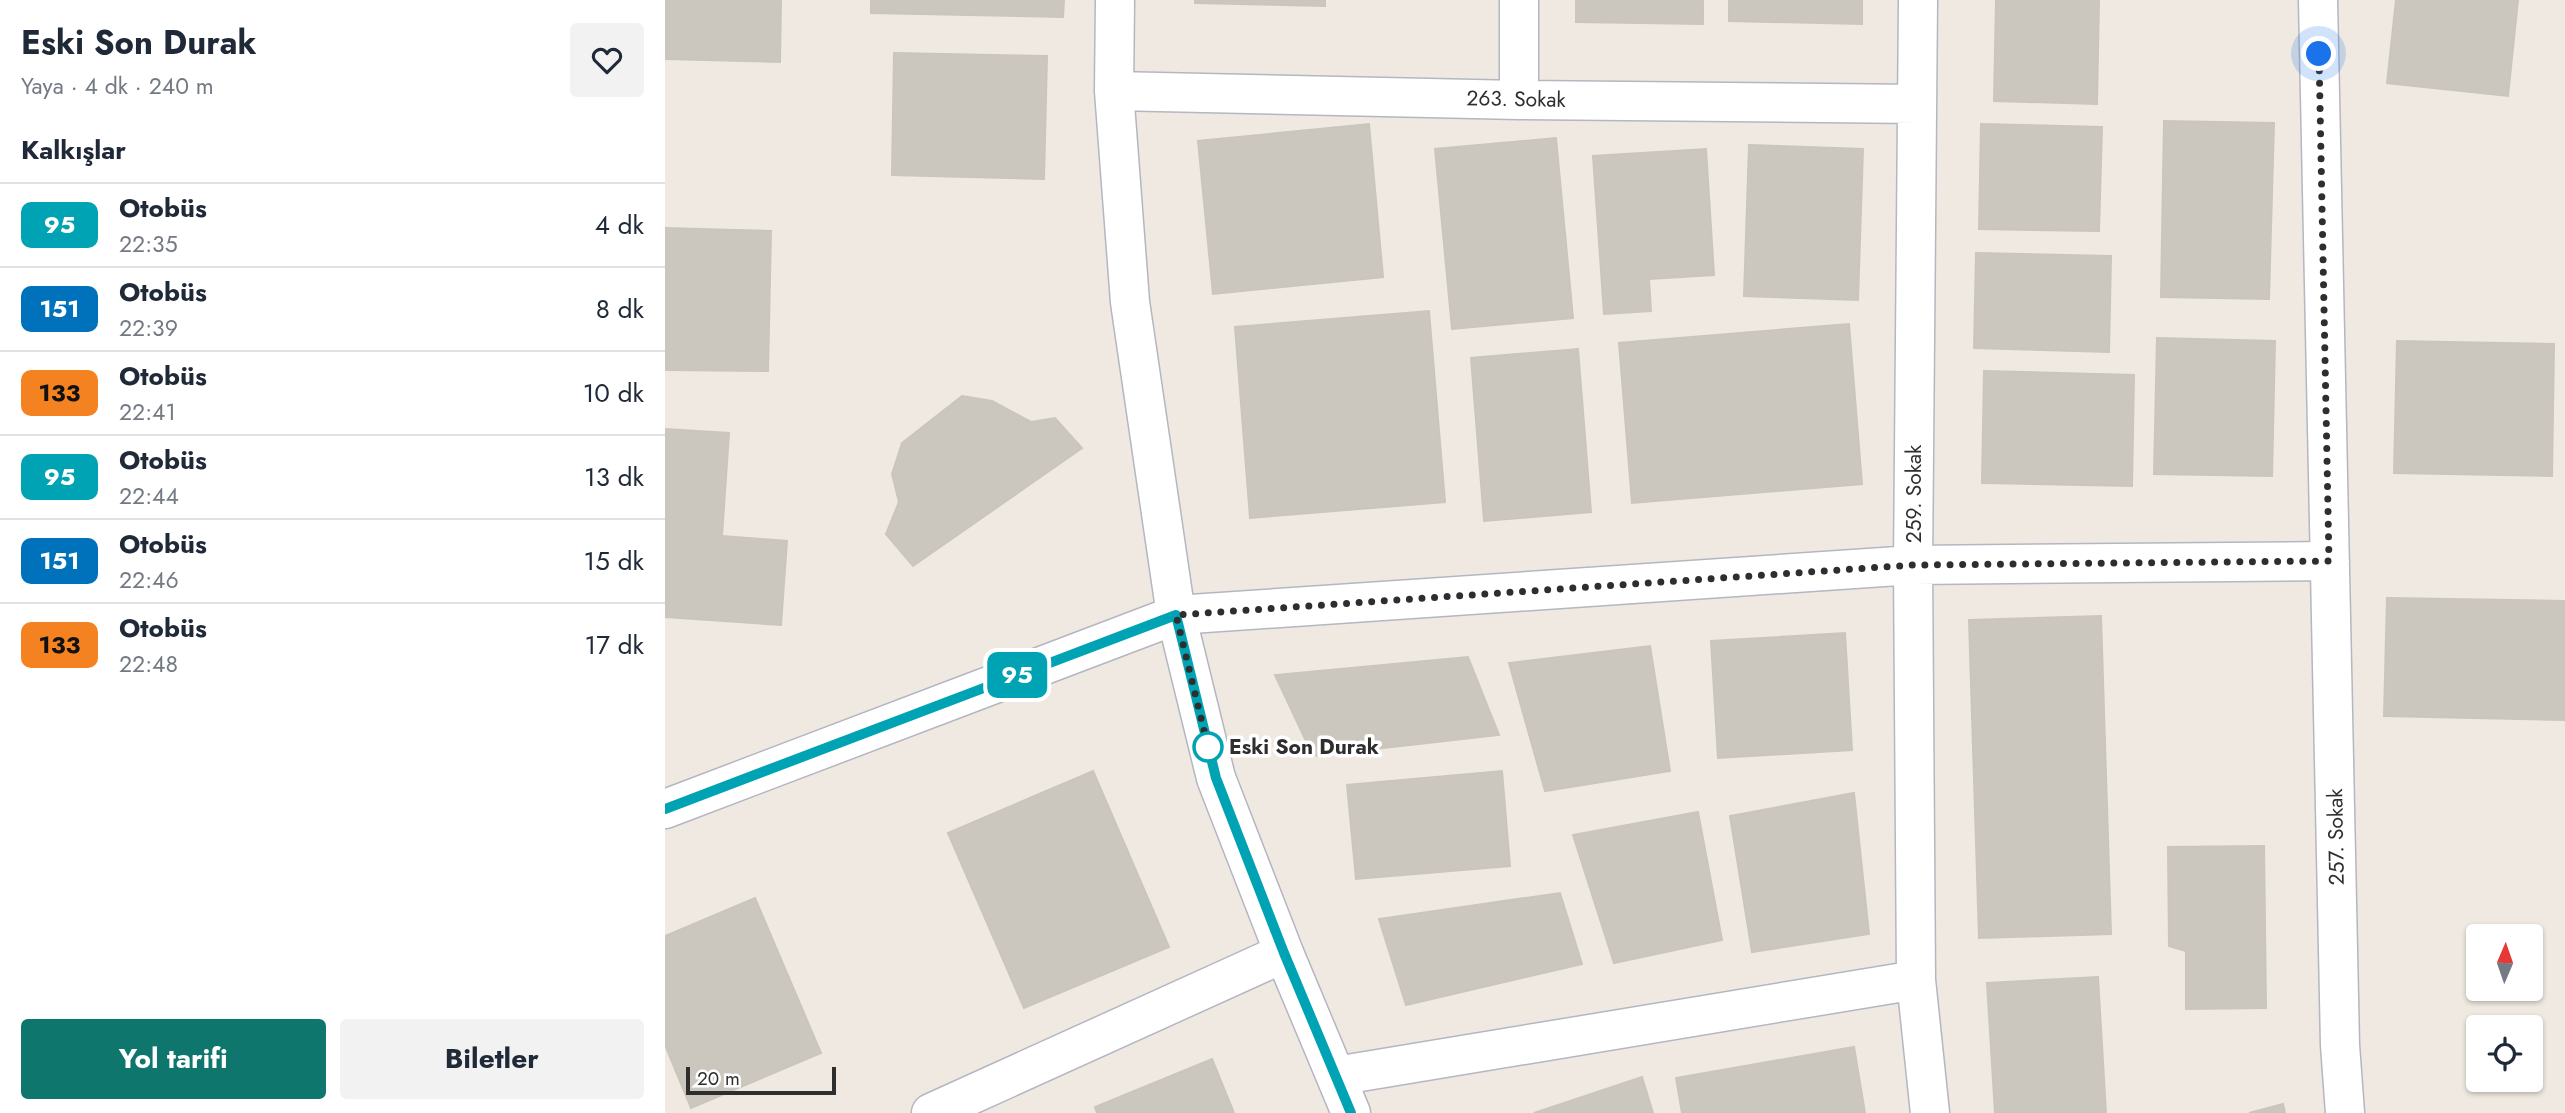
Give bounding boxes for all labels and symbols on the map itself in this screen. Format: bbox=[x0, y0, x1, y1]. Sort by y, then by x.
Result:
your location bbox=[2301, 36, 2336, 71]
street label: 263. Sokak bbox=[1466, 83, 1567, 115]
street label: 259. Sokak bbox=[1899, 444, 1929, 543]
line badge: 95 bbox=[985, 652, 1049, 698]
marker: Eski Son Durak bbox=[1193, 732, 1223, 762]
place label: Eski Son Durak bbox=[1229, 732, 1379, 762]
street label: 257. Sokak bbox=[2320, 788, 2352, 886]
north arrow bbox=[2466, 924, 2543, 1001]
scale bar bbox=[686, 1064, 837, 1096]

